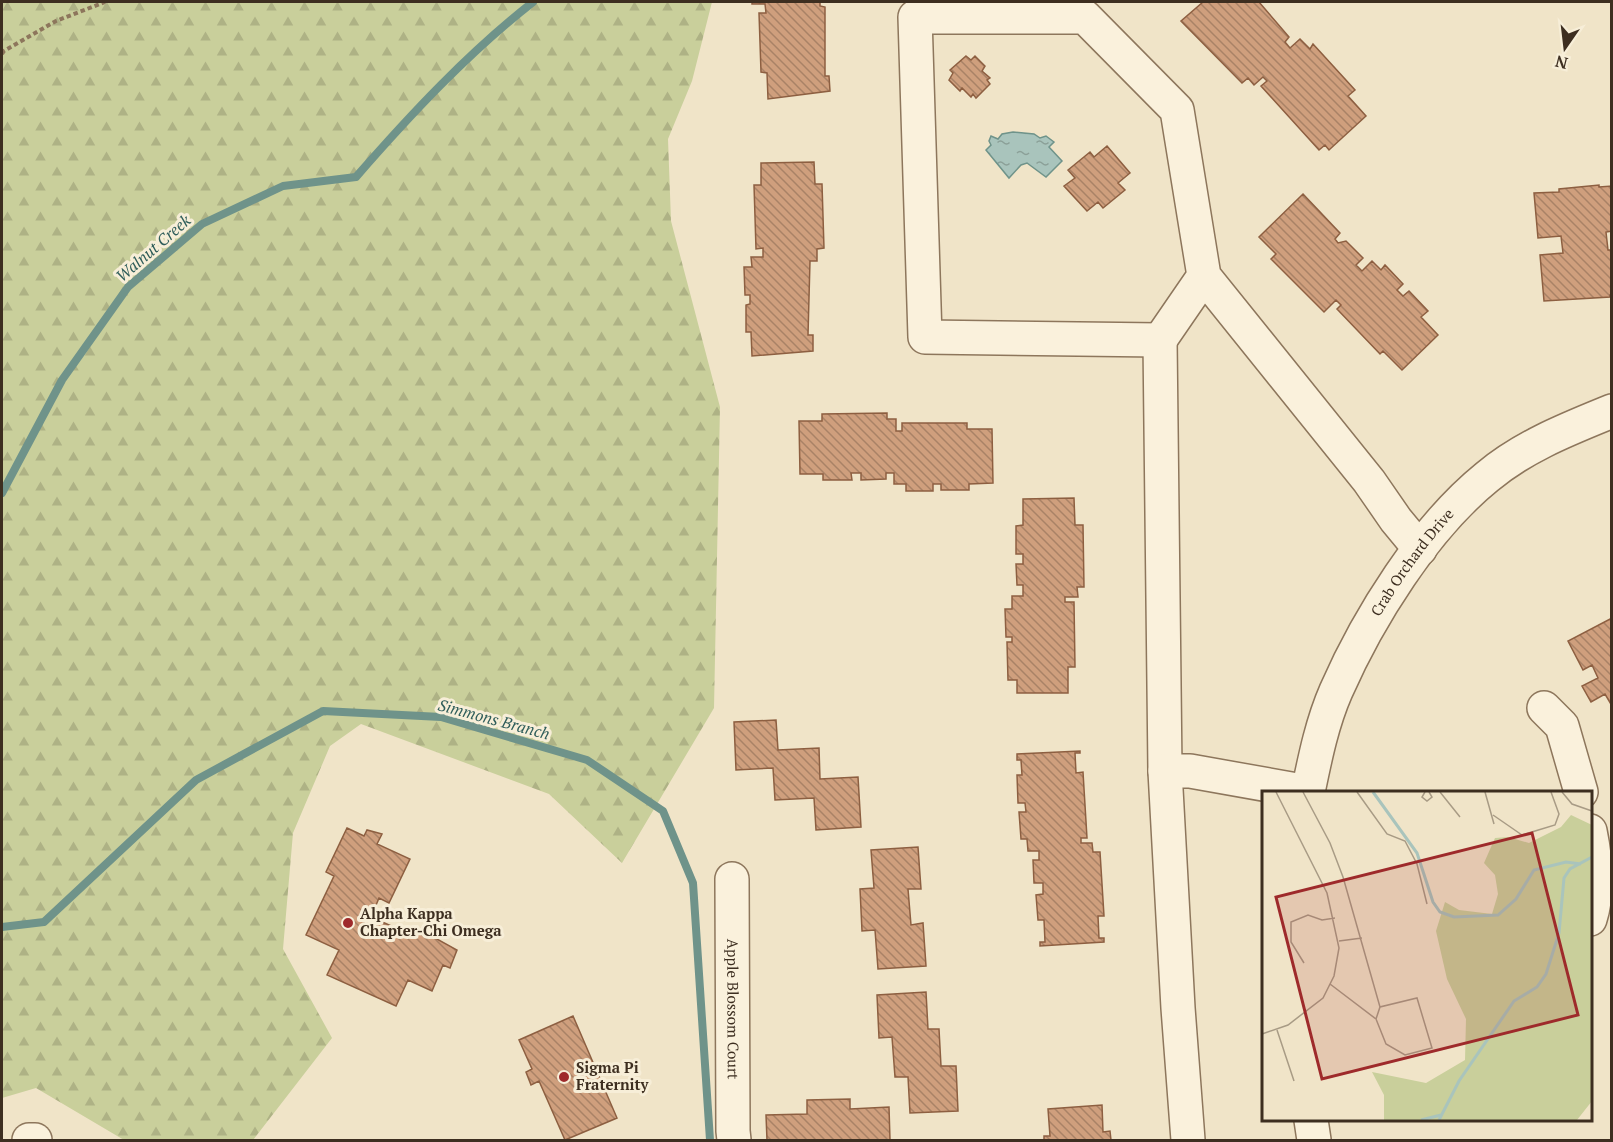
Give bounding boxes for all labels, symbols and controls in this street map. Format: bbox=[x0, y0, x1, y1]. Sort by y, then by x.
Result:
north arrow bbox=[1535, 18, 1595, 78]
text: N bbox=[1553, 50, 1570, 75]
water label: Walnut Creek bbox=[111, 209, 195, 287]
street label: Crab Orchard Drive bbox=[1366, 504, 1458, 620]
water label: Simmons Branch bbox=[436, 694, 552, 744]
inset map bbox=[1262, 791, 1592, 1121]
place label: Alpha Kappa Chapter-Chi Omega bbox=[360, 903, 502, 940]
marker: Alpha Kappa Chapter-Chi Omega bbox=[341, 916, 355, 930]
street label: Apple Blossom Court bbox=[723, 939, 744, 1080]
place label: Sigma Pi Fraternity bbox=[576, 1057, 649, 1094]
marker: Sigma Pi Fraternity bbox=[557, 1070, 571, 1084]

